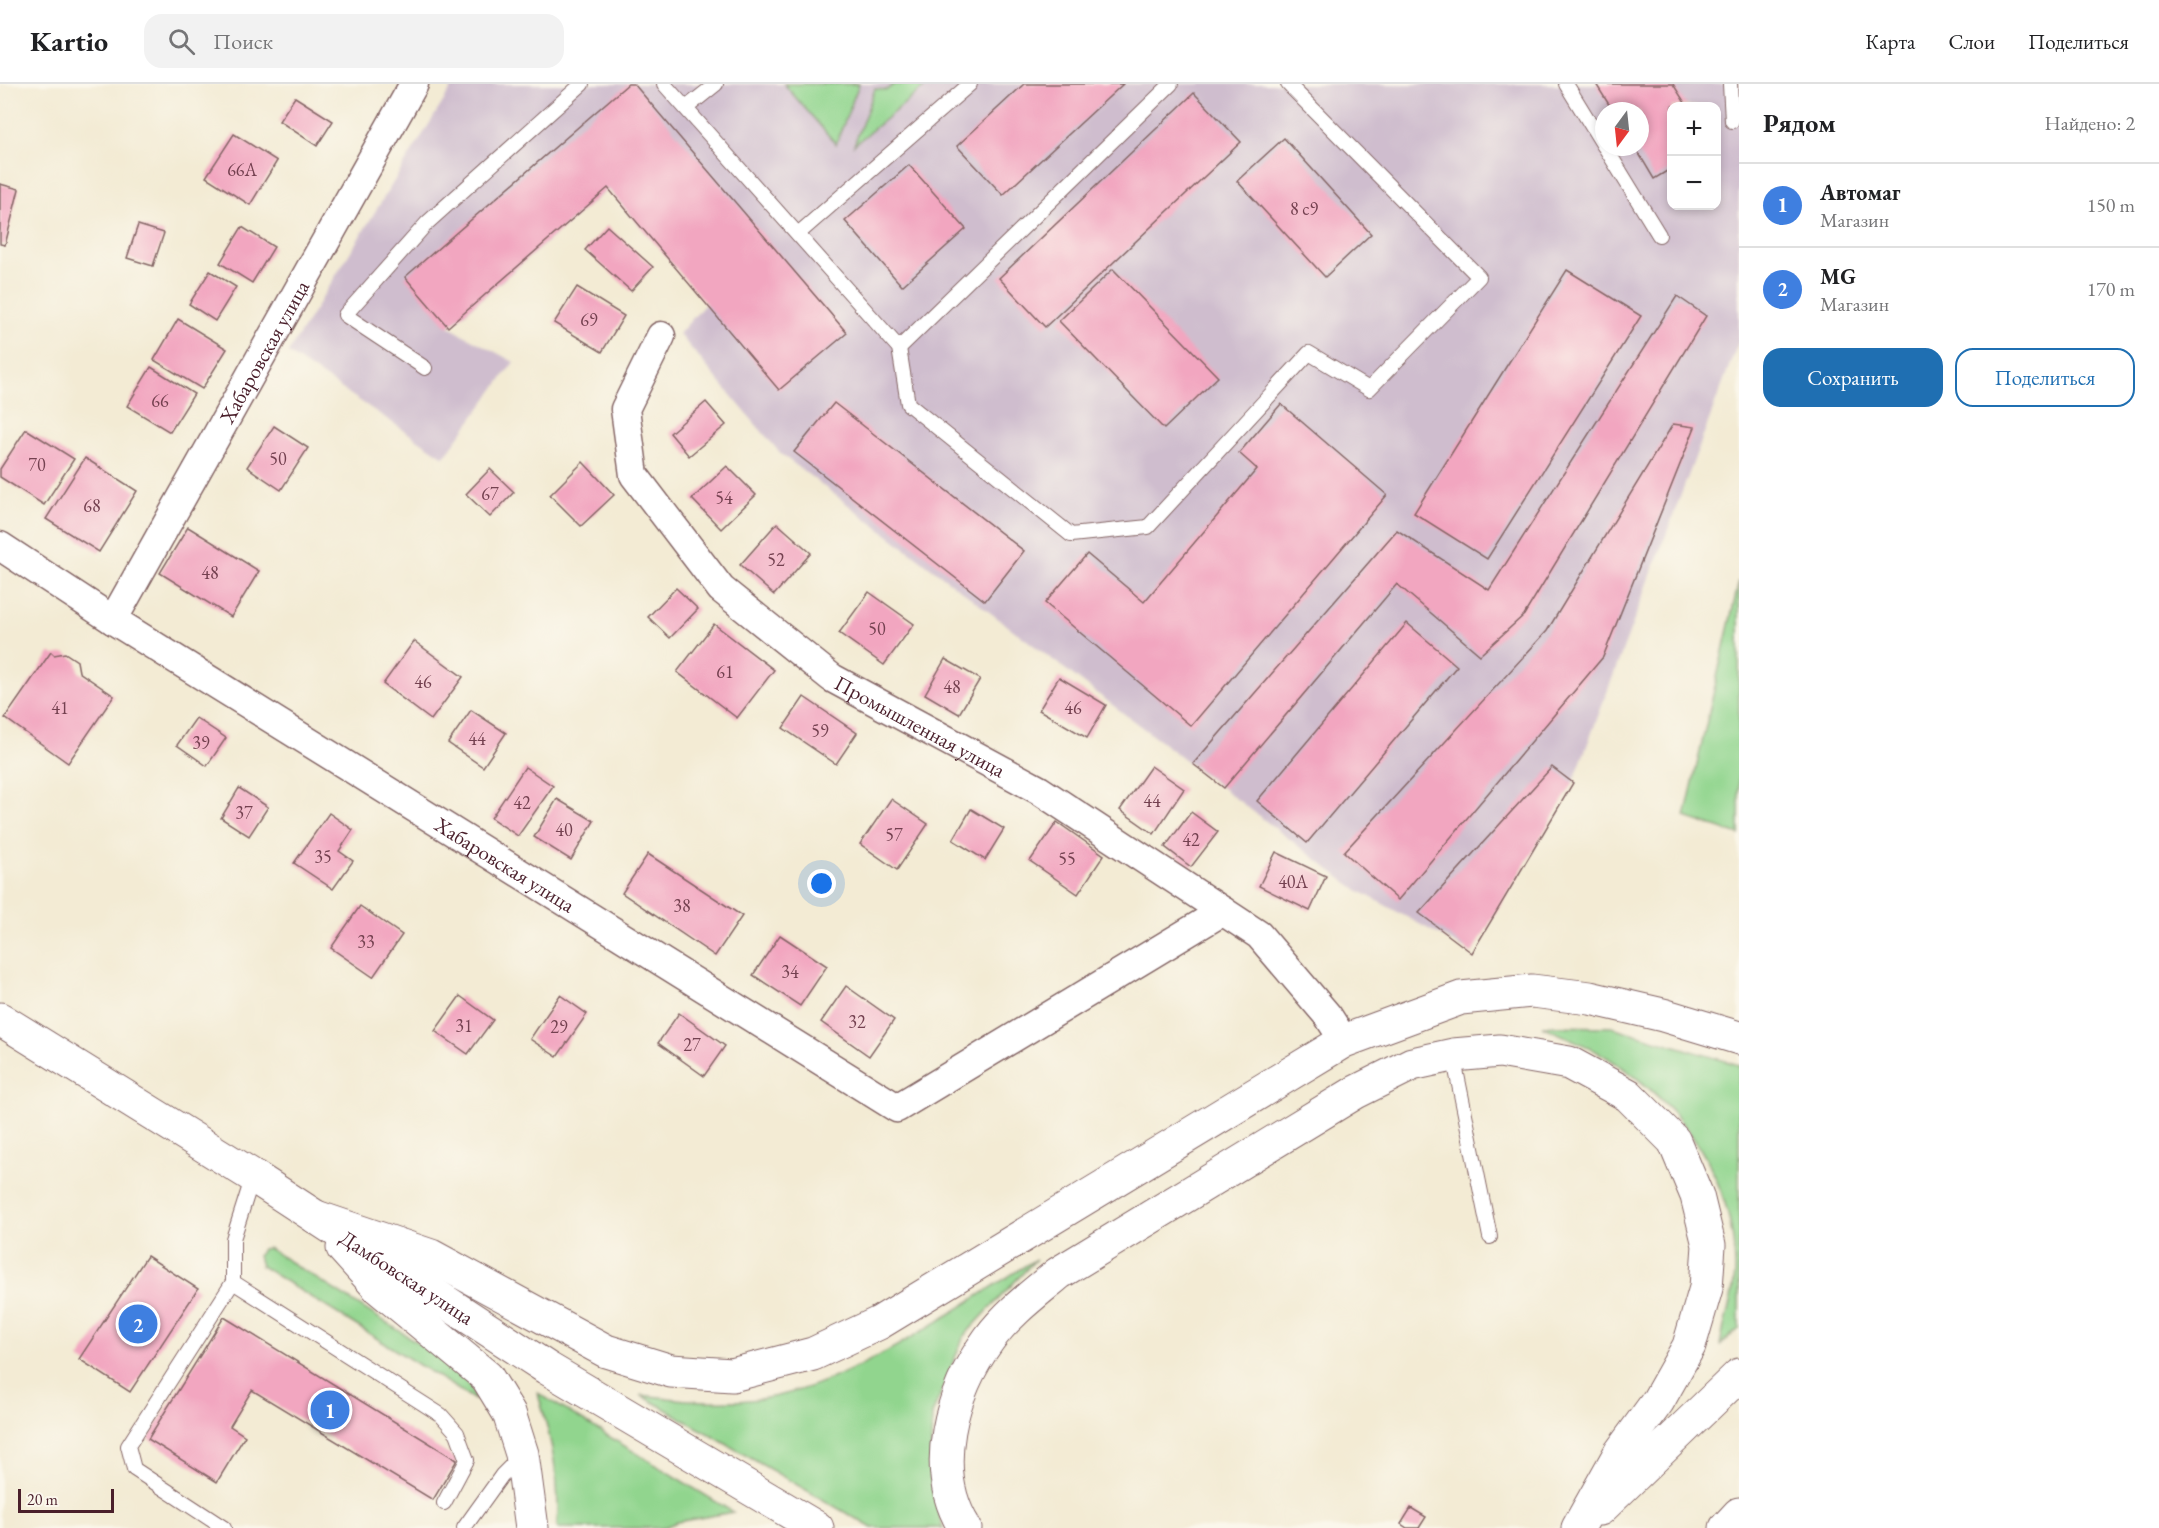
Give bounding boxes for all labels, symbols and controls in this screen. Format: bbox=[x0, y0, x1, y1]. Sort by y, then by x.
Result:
search box bbox=[144, 14, 564, 68]
text: Kartio bbox=[30, 23, 108, 59]
icon: search bbox=[165, 25, 198, 58]
text: Поиск bbox=[213, 27, 273, 56]
text: Карта bbox=[1865, 28, 1915, 55]
text: Слои bbox=[1948, 28, 1995, 55]
text: Поделиться bbox=[2028, 28, 2129, 55]
north arrow bbox=[1595, 102, 1649, 156]
map controls bbox=[1667, 102, 1721, 210]
button: + bbox=[1667, 102, 1721, 156]
text: Рядом bbox=[1763, 106, 1836, 140]
text: Найдено: 2 bbox=[2044, 110, 2135, 136]
button: − bbox=[1667, 156, 1721, 210]
house number: 66А bbox=[227, 158, 257, 181]
text: Автомаг bbox=[1820, 178, 1901, 207]
text: 1 bbox=[1777, 192, 1788, 218]
text: 150 m bbox=[2087, 192, 2135, 218]
house number: 8 с9 bbox=[1290, 197, 1318, 220]
text: Магазин bbox=[1820, 207, 1889, 233]
text: MG bbox=[1820, 262, 1856, 291]
street label: Хабаровская улица bbox=[212, 275, 315, 429]
text: 2 bbox=[1777, 276, 1788, 302]
text: 170 m bbox=[2087, 276, 2135, 302]
text: Магазин bbox=[1820, 291, 1889, 317]
house number: 69 bbox=[580, 308, 598, 331]
button: Сохранить bbox=[1763, 348, 1943, 407]
button: Поделиться bbox=[1955, 348, 2135, 407]
house number: 66 bbox=[151, 389, 169, 412]
house number: 50 bbox=[269, 447, 287, 470]
house number: 70 bbox=[28, 453, 46, 476]
house number: 67 bbox=[481, 482, 499, 505]
house number: 54 bbox=[715, 486, 733, 509]
house number: 68 bbox=[83, 494, 101, 517]
house number: 52 bbox=[767, 548, 785, 571]
house number: 48 bbox=[201, 561, 219, 584]
house number: 50 bbox=[868, 617, 886, 640]
house number: 61 bbox=[716, 660, 734, 683]
street label: Промышленная улица bbox=[830, 669, 1011, 783]
house number: 46 bbox=[414, 670, 432, 693]
house number: 48 bbox=[943, 675, 961, 698]
house number: 41 bbox=[51, 696, 69, 719]
house number: 46 bbox=[1064, 696, 1082, 719]
house number: 59 bbox=[811, 719, 829, 742]
house number: 44 bbox=[468, 727, 486, 750]
house number: 39 bbox=[192, 731, 210, 754]
house number: 44 bbox=[1143, 789, 1161, 812]
house number: 42 bbox=[513, 791, 531, 814]
house number: 37 bbox=[235, 801, 253, 824]
street label: Хабаровская улица bbox=[429, 810, 581, 918]
house number: 40 bbox=[555, 818, 573, 841]
house number: 57 bbox=[885, 823, 903, 846]
house number: 42 bbox=[1182, 828, 1200, 851]
house number: 35 bbox=[314, 845, 332, 868]
house number: 55 bbox=[1058, 847, 1076, 870]
your location bbox=[807, 869, 836, 898]
house number: 40А bbox=[1278, 870, 1308, 893]
house number: 38 bbox=[673, 894, 691, 917]
house number: 33 bbox=[357, 930, 375, 953]
house number: 34 bbox=[781, 960, 799, 983]
house number: 32 bbox=[848, 1010, 866, 1033]
house number: 31 bbox=[455, 1014, 473, 1037]
house number: 29 bbox=[550, 1015, 568, 1038]
house number: 27 bbox=[683, 1033, 701, 1056]
street label: Дамбовская улица bbox=[335, 1223, 480, 1331]
pin: 2 bbox=[118, 1302, 158, 1346]
pin: 1 bbox=[310, 1388, 350, 1432]
scale bar bbox=[18, 1486, 114, 1514]
text: 20 m bbox=[27, 1489, 58, 1510]

